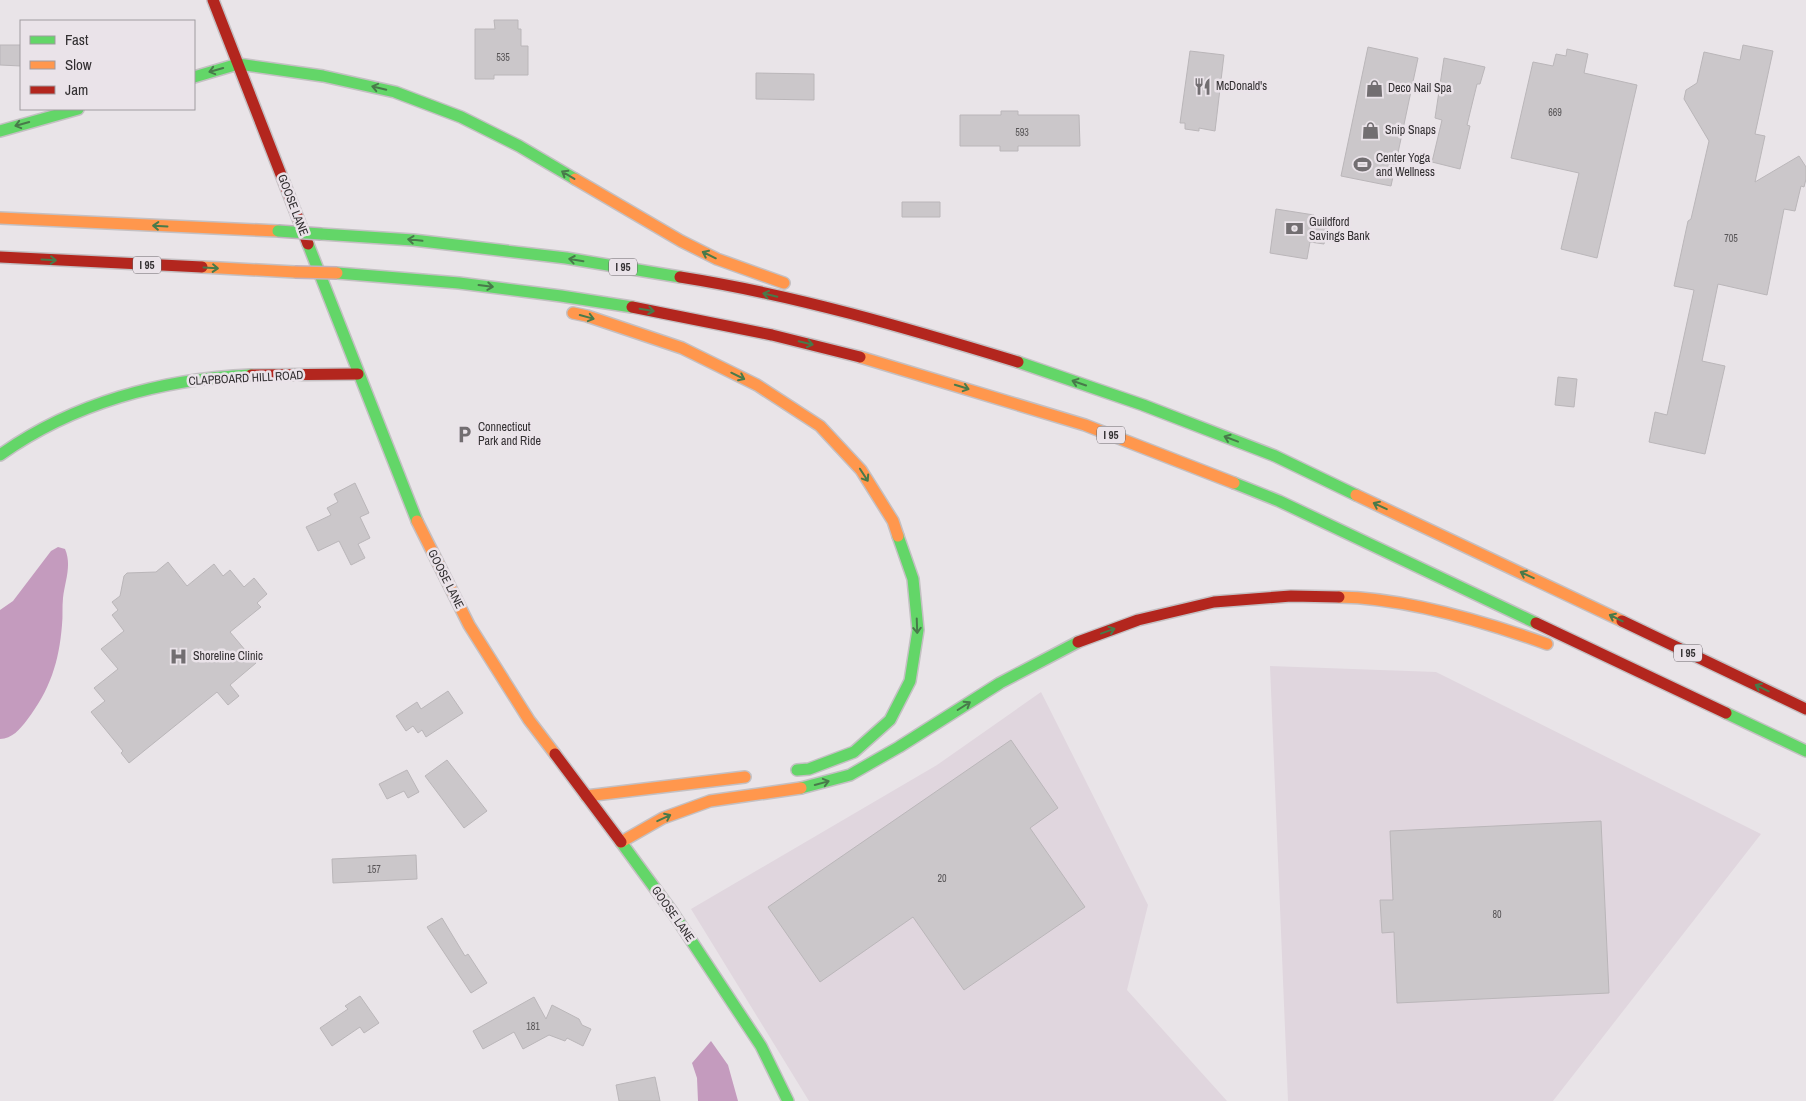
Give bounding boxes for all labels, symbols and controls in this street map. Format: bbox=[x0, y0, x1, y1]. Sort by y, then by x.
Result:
legend bbox=[20, 20, 195, 110]
text: Fast bbox=[65, 29, 89, 50]
house number: 535 bbox=[496, 51, 510, 64]
text: Slow bbox=[65, 54, 92, 75]
one-way arrow bbox=[208, 66, 224, 76]
restaurant icon: McDonald's bbox=[1192, 76, 1212, 96]
place label: McDonald's bbox=[1216, 78, 1267, 94]
shop icon: Deco Nail Spa bbox=[1364, 78, 1384, 98]
text: Jam bbox=[65, 79, 88, 100]
place label: Deco Nail Spa bbox=[1388, 80, 1452, 96]
one-way arrow bbox=[371, 83, 387, 92]
house number: 669 bbox=[1548, 106, 1562, 119]
one-way arrow bbox=[15, 120, 31, 130]
shop icon: Snip Snaps bbox=[1361, 120, 1381, 140]
place label: Snip Snaps bbox=[1385, 122, 1436, 138]
house number: 593 bbox=[1015, 126, 1029, 139]
place label: Center Yoga and Wellness bbox=[1376, 150, 1435, 180]
sports icon: Center Yoga and Wellness bbox=[1352, 155, 1372, 175]
one-way arrow bbox=[561, 170, 576, 180]
street label: GOOSE LANE bbox=[274, 172, 312, 238]
place label: Guildford Savings Bank bbox=[1309, 214, 1370, 244]
bank icon: Guildford Savings Bank bbox=[1285, 219, 1305, 239]
one-way arrow bbox=[152, 221, 168, 230]
house number: 705 bbox=[1724, 232, 1738, 245]
one-way arrow bbox=[407, 235, 423, 245]
one-way arrow bbox=[702, 250, 717, 260]
one-way arrow bbox=[568, 254, 584, 264]
one-way arrow bbox=[40, 255, 56, 264]
road number: I 95 bbox=[133, 256, 161, 274]
road number: I 95 bbox=[609, 258, 637, 276]
one-way arrow bbox=[203, 263, 219, 272]
one-way arrow bbox=[478, 282, 494, 292]
one-way arrow bbox=[763, 290, 779, 299]
one-way arrow bbox=[638, 305, 654, 315]
one-way arrow bbox=[579, 312, 595, 322]
one-way arrow bbox=[797, 339, 813, 349]
street label: CLAPBOARD HILL ROAD bbox=[188, 367, 304, 389]
one-way arrow bbox=[731, 371, 746, 381]
one-way arrow bbox=[1072, 378, 1087, 387]
one-way arrow bbox=[954, 383, 970, 393]
place label: Connecticut Park and Ride bbox=[478, 419, 541, 449]
parking icon: Connecticut Park and Ride bbox=[454, 424, 474, 444]
road number: I 95 bbox=[1097, 426, 1125, 444]
one-way arrow bbox=[1224, 434, 1239, 443]
one-way arrow bbox=[860, 468, 870, 482]
one-way arrow bbox=[1373, 501, 1388, 510]
street label: GOOSE LANE bbox=[424, 547, 468, 611]
one-way arrow bbox=[1519, 570, 1534, 580]
one-way arrow bbox=[1608, 612, 1623, 622]
one-way arrow bbox=[912, 618, 922, 634]
one-way arrow bbox=[1099, 626, 1115, 635]
road number: I 95 bbox=[1674, 644, 1702, 661]
hospital icon: Shoreline Clinic bbox=[169, 646, 189, 666]
place label: Shoreline Clinic bbox=[193, 648, 263, 664]
one-way arrow bbox=[1755, 683, 1770, 692]
one-way arrow bbox=[956, 700, 970, 710]
one-way arrow bbox=[813, 778, 829, 787]
one-way arrow bbox=[656, 813, 671, 822]
house number: 157 bbox=[367, 863, 381, 876]
house number: 20 bbox=[937, 872, 947, 885]
street label: GOOSE LANE bbox=[648, 883, 698, 945]
house number: 80 bbox=[1492, 908, 1502, 921]
house number: 181 bbox=[526, 1020, 540, 1033]

